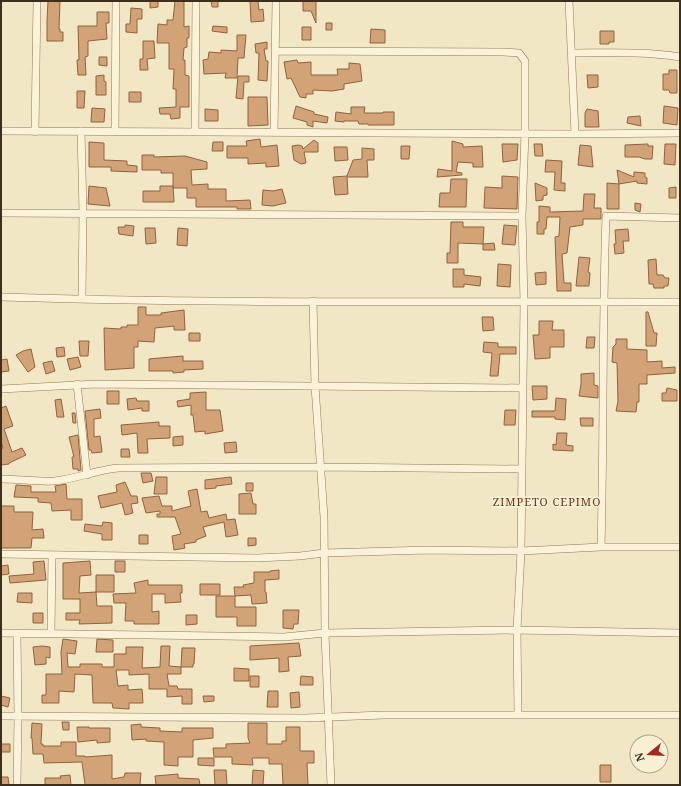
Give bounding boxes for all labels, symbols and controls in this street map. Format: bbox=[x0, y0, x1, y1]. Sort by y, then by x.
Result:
district label: ZIMPETO CEPIMO bbox=[493, 494, 601, 509]
north arrow bbox=[629, 734, 669, 774]
text: N bbox=[630, 750, 647, 764]

